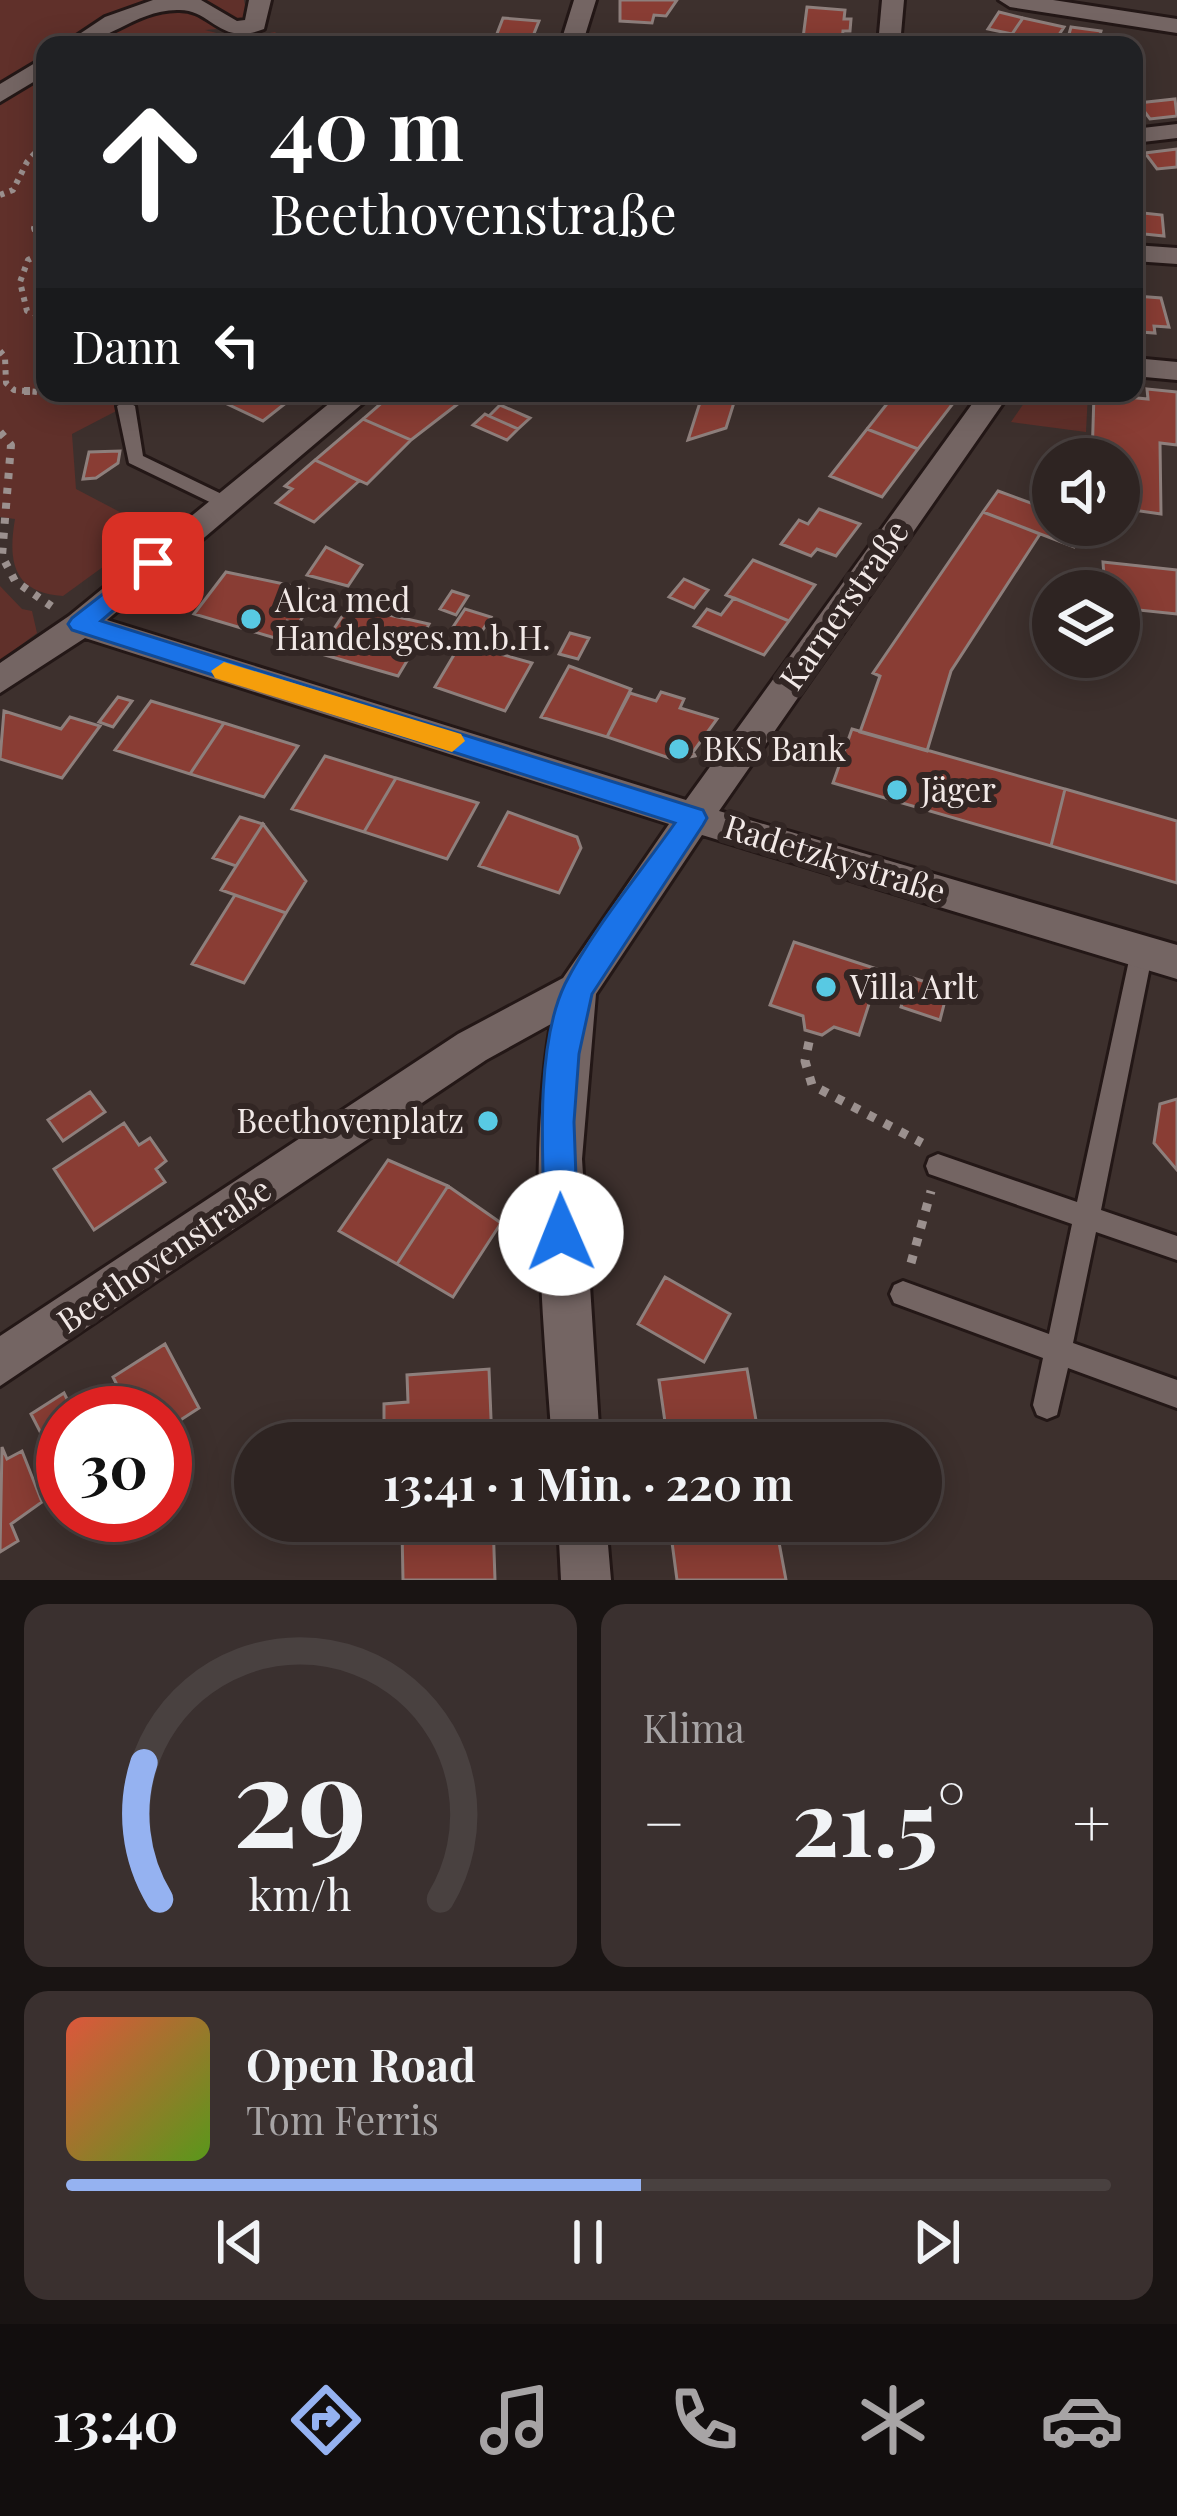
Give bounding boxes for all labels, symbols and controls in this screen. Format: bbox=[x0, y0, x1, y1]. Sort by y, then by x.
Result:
text: 40 m bbox=[270, 70, 464, 182]
icon: ahead bbox=[72, 84, 228, 240]
text: Beethovenstraße bbox=[270, 177, 677, 249]
icon: left bbox=[204, 312, 270, 378]
text: Dann bbox=[72, 315, 180, 375]
map controls bbox=[1032, 438, 1140, 678]
button: sound bbox=[1032, 438, 1140, 546]
street label: Karnerstraße bbox=[768, 510, 917, 697]
pin bbox=[102, 512, 204, 614]
icon: arrive bbox=[120, 530, 186, 596]
button: layers bbox=[1032, 570, 1140, 678]
place label: Alca med Handelsges.m.b.H. bbox=[274, 576, 551, 658]
marker: Alca med Handelsges.m.b.H. bbox=[238, 606, 264, 632]
place label: BKS Bank bbox=[703, 725, 846, 769]
marker: BKS Bank bbox=[666, 736, 692, 762]
place label: Jäger bbox=[920, 766, 996, 810]
marker: Jäger bbox=[884, 777, 910, 803]
street label: Radetzkystraße bbox=[720, 803, 952, 912]
place label: Villa Arlt bbox=[849, 963, 979, 1007]
marker: Villa Arlt bbox=[813, 974, 839, 1000]
place label: Beethovenplatz bbox=[236, 1097, 464, 1141]
marker: Beethovenplatz bbox=[475, 1108, 501, 1134]
street label: Beethovenstraße bbox=[48, 1166, 278, 1341]
position arrow bbox=[498, 1170, 624, 1296]
speed limit sign: 30 bbox=[36, 1386, 192, 1542]
text: 13:41 · 1 Min. · 220 m bbox=[383, 1452, 793, 1512]
text: Klima bbox=[643, 1701, 745, 1753]
text: 29 bbox=[233, 1713, 367, 1879]
text: 21.5° bbox=[792, 1760, 966, 1880]
text: − bbox=[643, 1777, 685, 1865]
text: + bbox=[1072, 1777, 1111, 1865]
text: km/h bbox=[249, 1864, 352, 1921]
text: Open Road bbox=[246, 2033, 476, 2093]
text: Tom Ferris bbox=[246, 2093, 439, 2145]
icon: previous bbox=[207, 2209, 273, 2275]
icon: pause bbox=[555, 2209, 621, 2275]
icon: next bbox=[904, 2209, 970, 2275]
icon: directions bbox=[284, 2378, 368, 2462]
icon: music bbox=[473, 2378, 557, 2462]
icon: phone bbox=[662, 2378, 746, 2462]
icon: climate bbox=[851, 2378, 935, 2462]
icon: car bbox=[1040, 2378, 1124, 2462]
text: 13:40 bbox=[53, 2384, 178, 2456]

